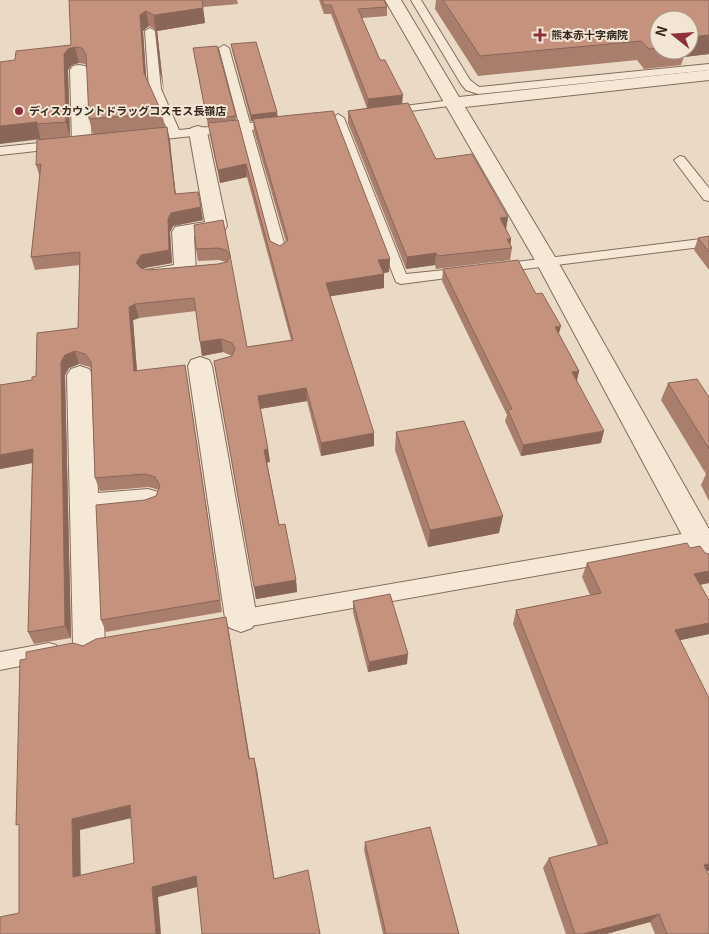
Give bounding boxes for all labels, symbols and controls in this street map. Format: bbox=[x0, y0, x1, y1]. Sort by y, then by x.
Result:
north arrow bbox=[649, 10, 699, 60]
text: N bbox=[650, 23, 672, 39]
place label: 熊本赤十字病院 bbox=[551, 26, 628, 42]
marker: 熊本赤十字病院 bbox=[533, 28, 547, 42]
place label: ディスカウントドラッグコスモス長嶺店 bbox=[29, 102, 226, 118]
marker: ディスカウントドラッグコスモス長嶺店 bbox=[13, 105, 25, 117]

